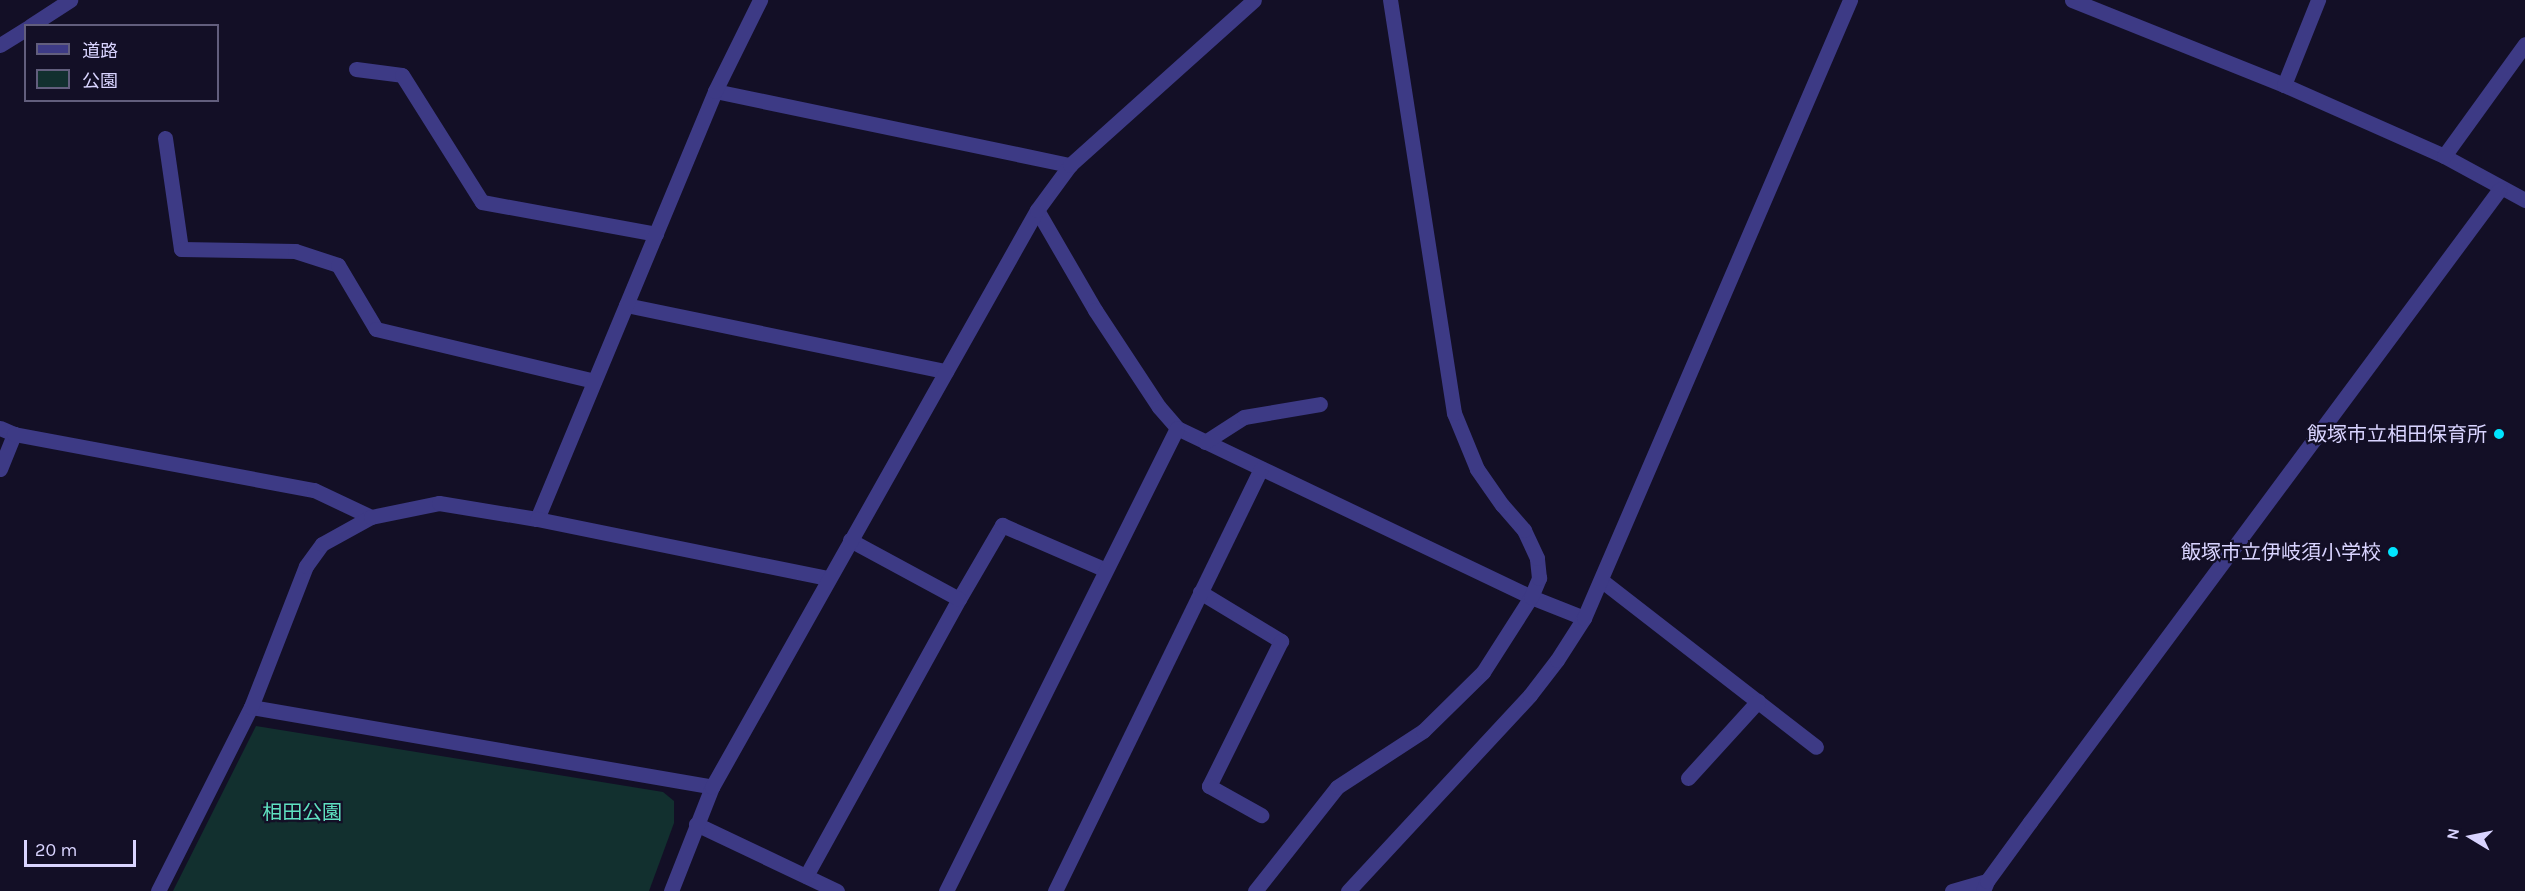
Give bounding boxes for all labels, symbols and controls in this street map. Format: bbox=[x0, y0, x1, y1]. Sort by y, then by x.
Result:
legend bbox=[24, 24, 219, 102]
text: 道路 bbox=[82, 40, 118, 62]
text: 公園 bbox=[82, 70, 118, 92]
place label: 飯塚市立相田保育所 bbox=[2307, 422, 2487, 446]
marker: 飯塚市立相田保育所 bbox=[2492, 427, 2506, 441]
place label: 飯塚市立伊岐須小学校 bbox=[2181, 540, 2381, 564]
marker: 飯塚市立伊岐須小学校 bbox=[2386, 545, 2400, 559]
park label: 相田公園 bbox=[262, 800, 342, 824]
north arrow bbox=[2441, 807, 2501, 867]
text: N bbox=[2442, 826, 2463, 841]
scale bar bbox=[27, 828, 140, 866]
text: 20 m bbox=[35, 839, 77, 861]

